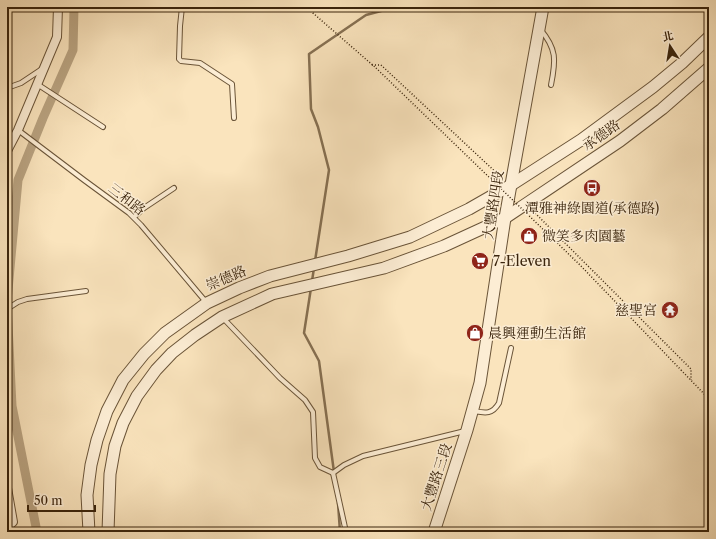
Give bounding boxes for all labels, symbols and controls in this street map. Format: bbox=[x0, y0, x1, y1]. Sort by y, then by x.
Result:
north arrow bbox=[650, 26, 690, 66]
text: 北 bbox=[661, 28, 675, 44]
street label: 承德路 bbox=[579, 116, 623, 154]
street label: 大豐路四段 bbox=[479, 169, 507, 241]
bus stop icon: 潭雅神綠園道(承德路) bbox=[582, 178, 602, 198]
street label: 三和路 bbox=[105, 179, 149, 219]
place label: 潭雅神綠園道(承德路) bbox=[525, 199, 659, 217]
shop icon: 微笑多肉園藝 bbox=[519, 226, 539, 246]
place label: 微笑多肉園藝 bbox=[542, 227, 626, 245]
supermarket icon: 7-Eleven bbox=[470, 251, 490, 271]
place label: 7-Eleven bbox=[493, 252, 551, 270]
street label: 崇德路 bbox=[203, 262, 249, 294]
temple icon: 慈聖宮 bbox=[660, 300, 680, 320]
place label: 慈聖宮 bbox=[615, 301, 657, 319]
shop icon: 晨興運動生活館 bbox=[465, 323, 485, 343]
place label: 晨興運動生活館 bbox=[488, 324, 586, 342]
street label: 大豐路三段 bbox=[417, 441, 455, 513]
scale bar bbox=[28, 487, 95, 513]
text: 50 m bbox=[34, 493, 63, 508]

